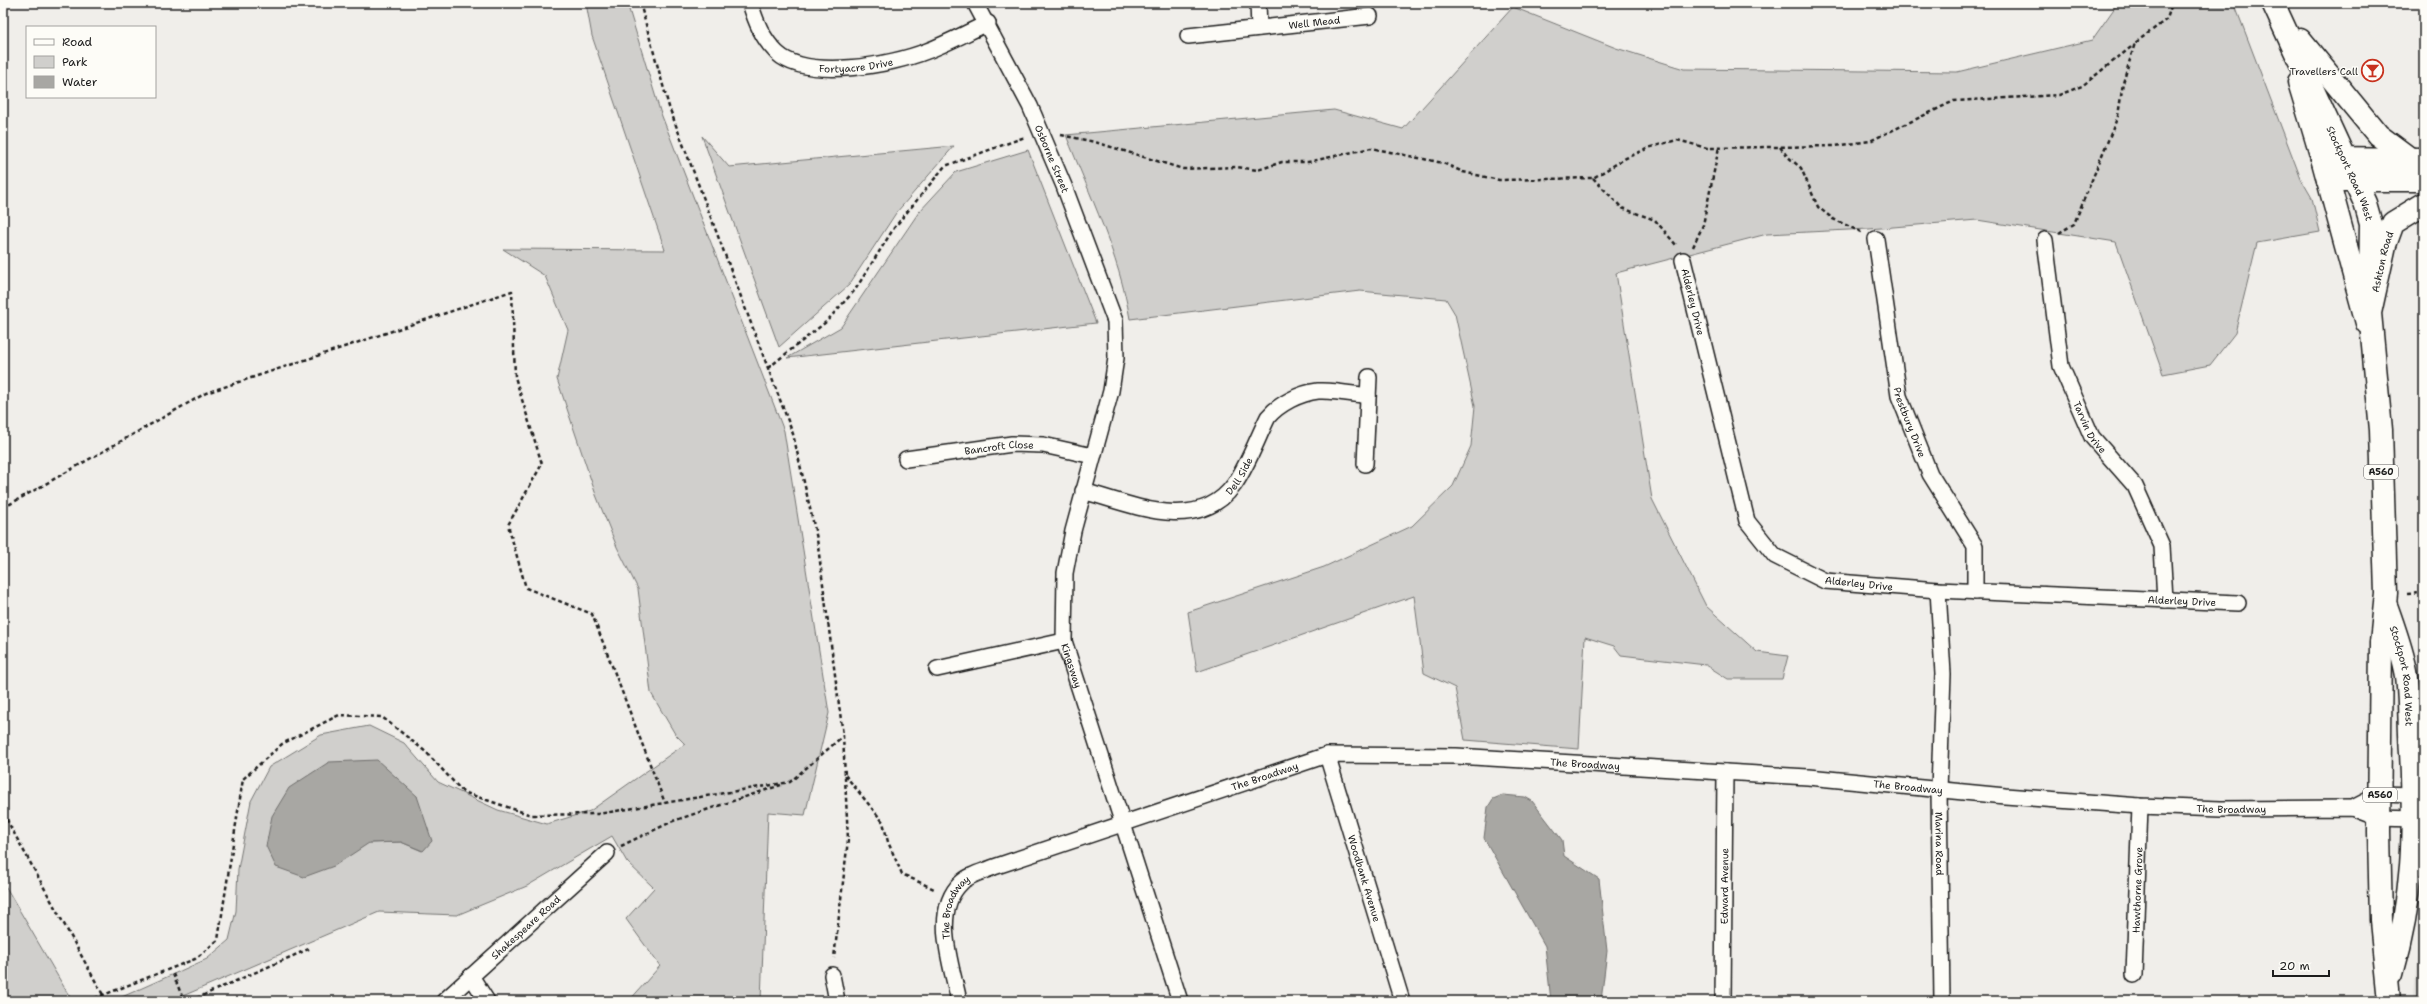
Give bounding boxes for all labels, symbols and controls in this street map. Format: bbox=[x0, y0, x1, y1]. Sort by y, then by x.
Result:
street label: Well Mead bbox=[1288, 13, 1341, 32]
legend bbox=[26, 26, 156, 98]
text: Road bbox=[62, 34, 93, 50]
text: Park bbox=[62, 54, 88, 70]
street label: Fortyacre Drive bbox=[818, 55, 895, 75]
bar icon: Travellers Call bbox=[2360, 58, 2386, 84]
place label: Travellers Call bbox=[2290, 65, 2358, 78]
text: Water bbox=[62, 74, 98, 90]
street label: Osborne Street bbox=[1032, 123, 1072, 195]
street label: Stockport Road West bbox=[2323, 124, 2376, 222]
street label: Ashton Road bbox=[2369, 229, 2397, 294]
street label: Alderley Drive bbox=[1678, 267, 1707, 337]
street label: Prestbury Drive bbox=[1891, 386, 1929, 460]
street label: Tarvin Drive bbox=[2070, 399, 2110, 456]
street label: Bancroft Close bbox=[964, 438, 1034, 458]
street label: Dell Side bbox=[1223, 455, 1256, 498]
road number: A560 bbox=[2364, 465, 2398, 479]
street label: Alderley Drive bbox=[1824, 573, 1894, 594]
street label: Alderley Drive bbox=[2147, 593, 2217, 609]
street label: Stockport Road West bbox=[2387, 624, 2416, 726]
street label: Kingsway bbox=[1058, 642, 1085, 690]
street label: The Broadway bbox=[1550, 756, 1620, 773]
street label: The Broadway bbox=[1230, 759, 1300, 794]
street label: The Broadway bbox=[1873, 777, 1944, 797]
road number: A560 bbox=[2363, 788, 2397, 802]
street label: The Broadway bbox=[2196, 802, 2267, 816]
street label: Marina Road bbox=[1932, 812, 1946, 876]
street label: Woodbank Avenue bbox=[1345, 833, 1384, 924]
street label: Hawthorne Grove bbox=[2129, 846, 2146, 933]
street label: Edward Avenue bbox=[1718, 848, 1731, 924]
street label: The Broadway bbox=[939, 872, 972, 940]
street label: Shakespeare Road bbox=[488, 892, 564, 962]
scale bar bbox=[2273, 952, 2329, 978]
text: 20 m bbox=[2279, 958, 2310, 974]

